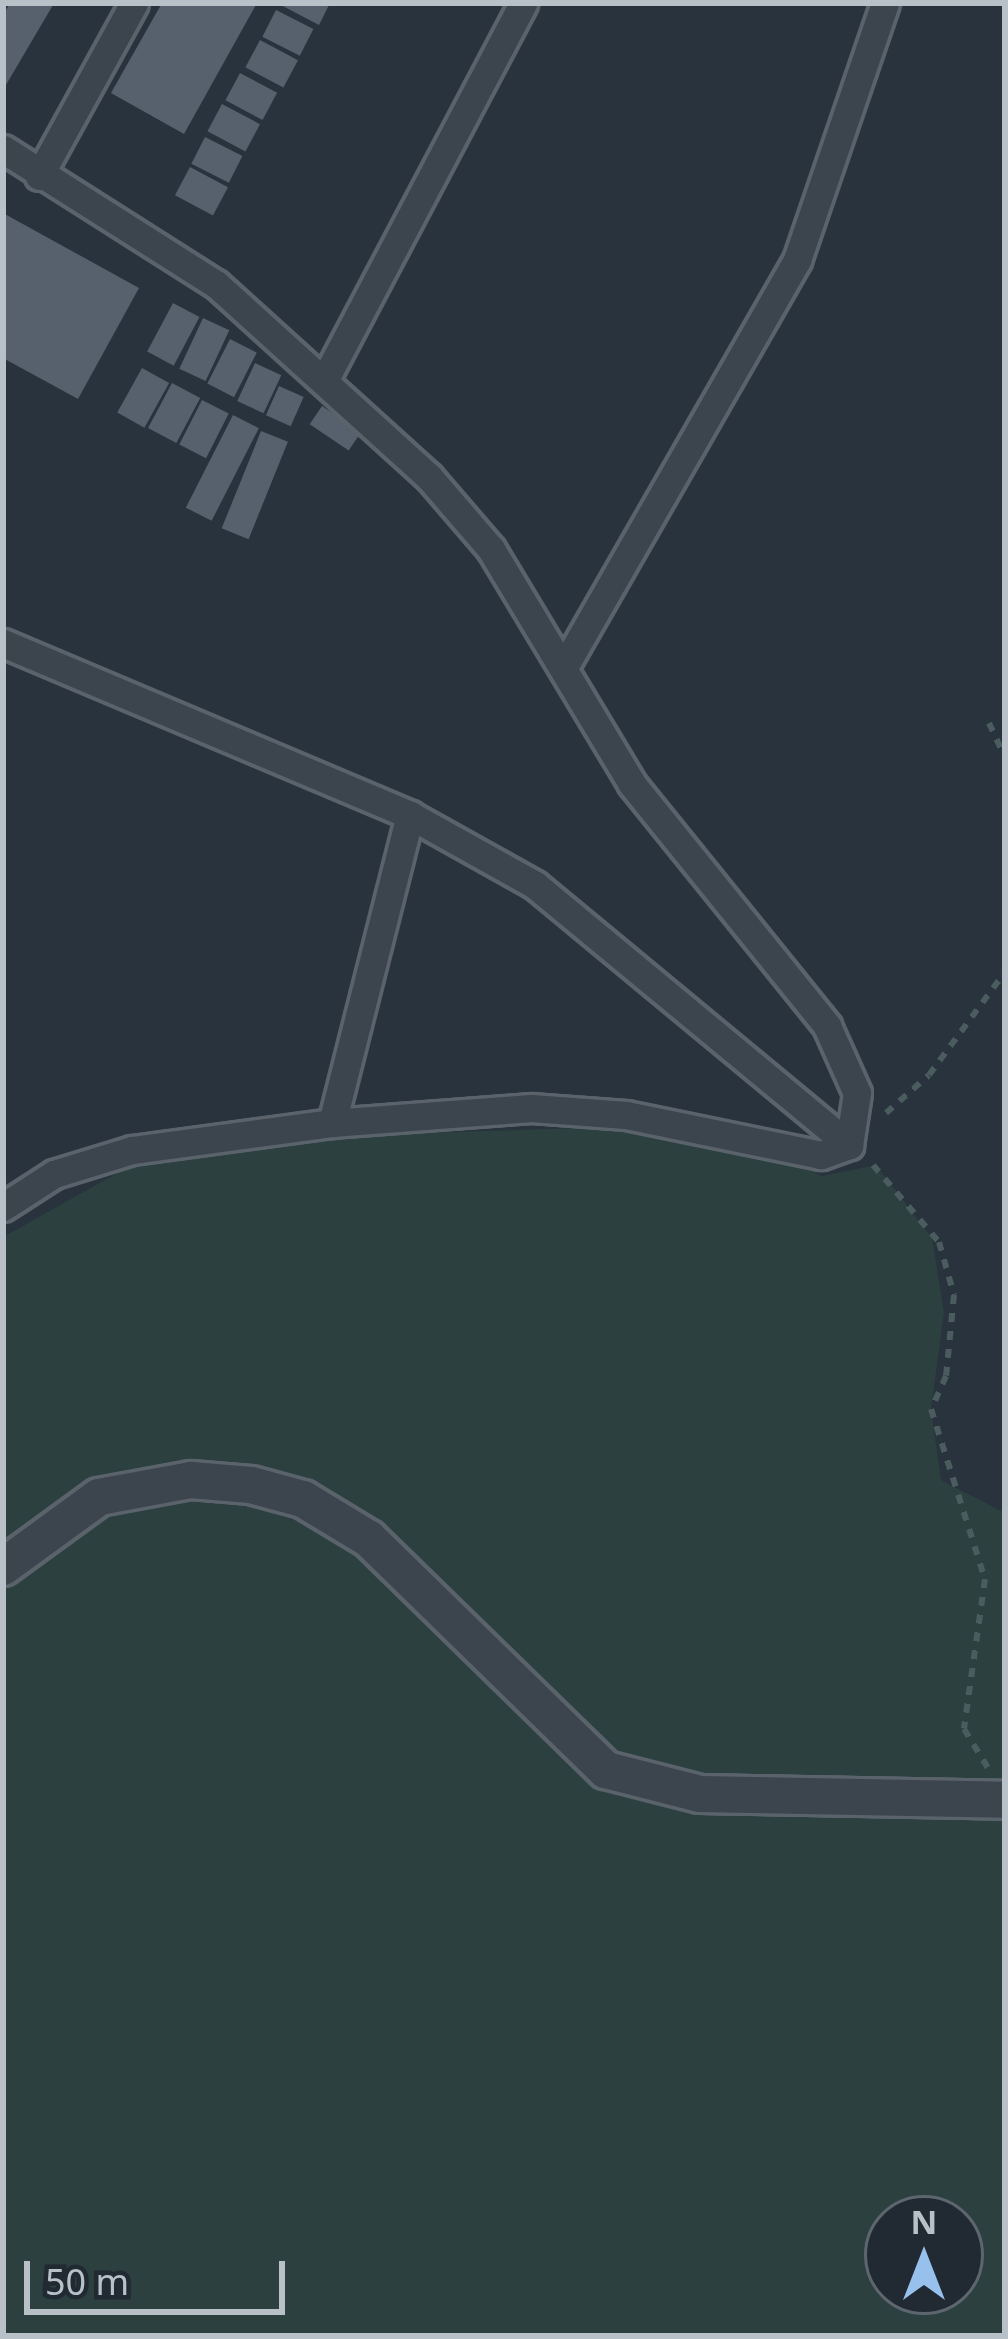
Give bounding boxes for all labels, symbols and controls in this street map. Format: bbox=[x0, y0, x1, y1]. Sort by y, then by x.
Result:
north arrow bbox=[864, 2195, 984, 2315]
text: N bbox=[911, 2199, 937, 2244]
scale bar bbox=[30, 2237, 291, 2311]
text: 50 m bbox=[45, 2257, 129, 2306]

